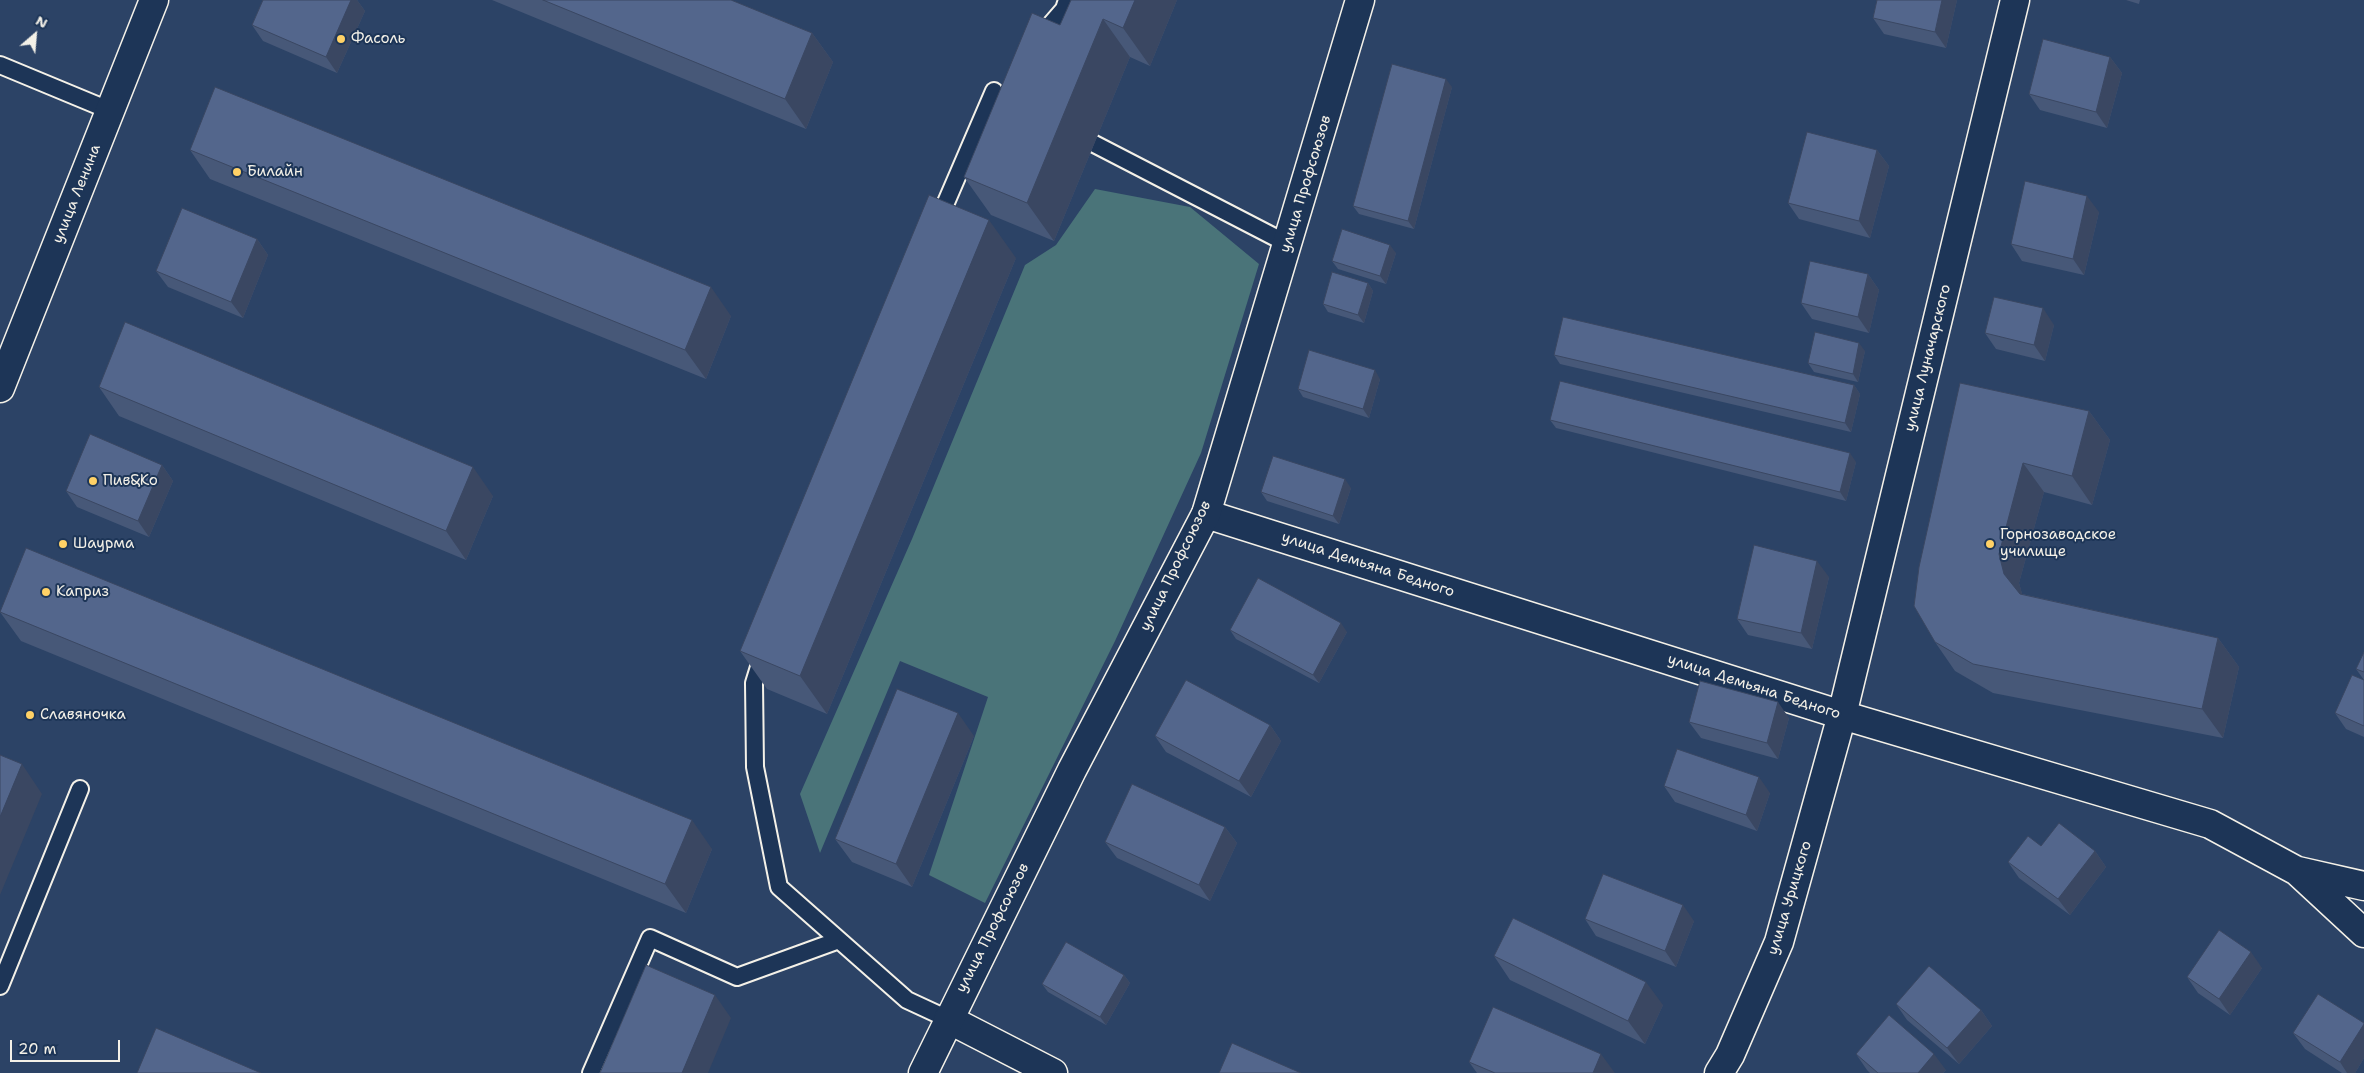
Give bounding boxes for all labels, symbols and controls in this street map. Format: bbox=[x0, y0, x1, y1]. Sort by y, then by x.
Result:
north arrow bbox=[10, 10, 60, 60]
text: N bbox=[33, 11, 51, 32]
place label: Фасоль bbox=[351, 30, 405, 48]
marker: Фасоль bbox=[335, 33, 347, 45]
street label: улица Профсоюзов bbox=[1277, 113, 1335, 255]
street label: улица Ленина bbox=[49, 142, 105, 246]
place label: Билайн bbox=[247, 163, 303, 181]
marker: Билайн bbox=[231, 166, 243, 178]
street label: улица Луначарского bbox=[1901, 282, 1955, 434]
place label: Пив&Ко bbox=[103, 472, 158, 490]
marker: Пив&Ко bbox=[87, 475, 99, 487]
street label: улица Профсоюзов bbox=[1137, 498, 1215, 634]
place label: Горнозаводское училище bbox=[2000, 526, 2116, 561]
street label: улица Демьяна Бедного bbox=[1279, 529, 1457, 601]
place label: Шаурма bbox=[73, 535, 134, 553]
marker: Шаурма bbox=[57, 538, 69, 550]
marker: Горнозаводское училище bbox=[1984, 538, 1996, 550]
place label: Каприз bbox=[56, 583, 109, 601]
marker: Каприз bbox=[40, 586, 52, 598]
street label: улица Демьяна Бедного bbox=[1665, 651, 1843, 723]
place label: Славяночка bbox=[40, 706, 126, 724]
marker: Славяночка bbox=[24, 709, 36, 721]
street label: улица Урицкого bbox=[1764, 839, 1816, 957]
street label: улица Профсоюзов bbox=[953, 860, 1033, 996]
scale bar bbox=[12, 1030, 122, 1062]
text: 20 m bbox=[18, 1039, 57, 1059]

